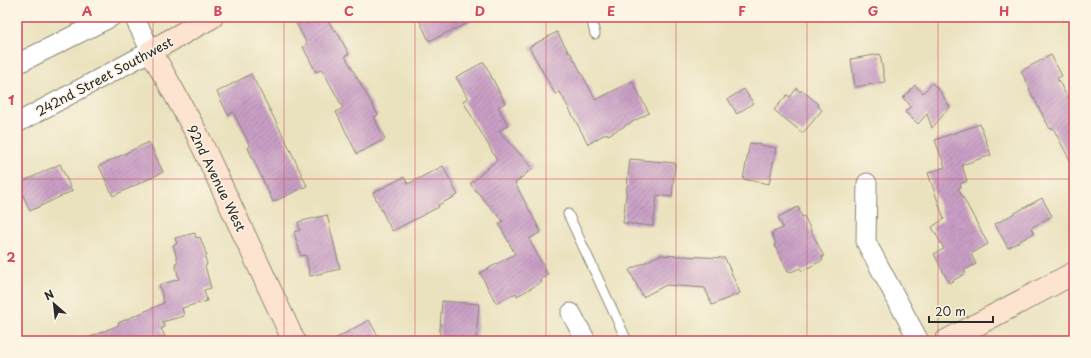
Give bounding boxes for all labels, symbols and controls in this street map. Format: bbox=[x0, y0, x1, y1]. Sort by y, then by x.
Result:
text: A bbox=[82, 1, 92, 20]
text: B bbox=[214, 1, 223, 20]
text: C bbox=[344, 1, 354, 20]
text: D bbox=[475, 1, 485, 20]
text: E bbox=[607, 1, 615, 20]
text: F bbox=[738, 1, 746, 20]
text: G bbox=[868, 1, 878, 20]
text: H bbox=[999, 1, 1009, 20]
street label: 242nd Street Southwest bbox=[32, 32, 176, 120]
text: 1 bbox=[8, 90, 14, 109]
street label: 92nd Avenue West bbox=[183, 122, 251, 234]
text: 2 bbox=[6, 247, 16, 266]
north arrow bbox=[34, 284, 74, 324]
text: N bbox=[41, 285, 57, 304]
scale bar bbox=[929, 298, 993, 324]
text: 20 m bbox=[935, 302, 966, 320]

